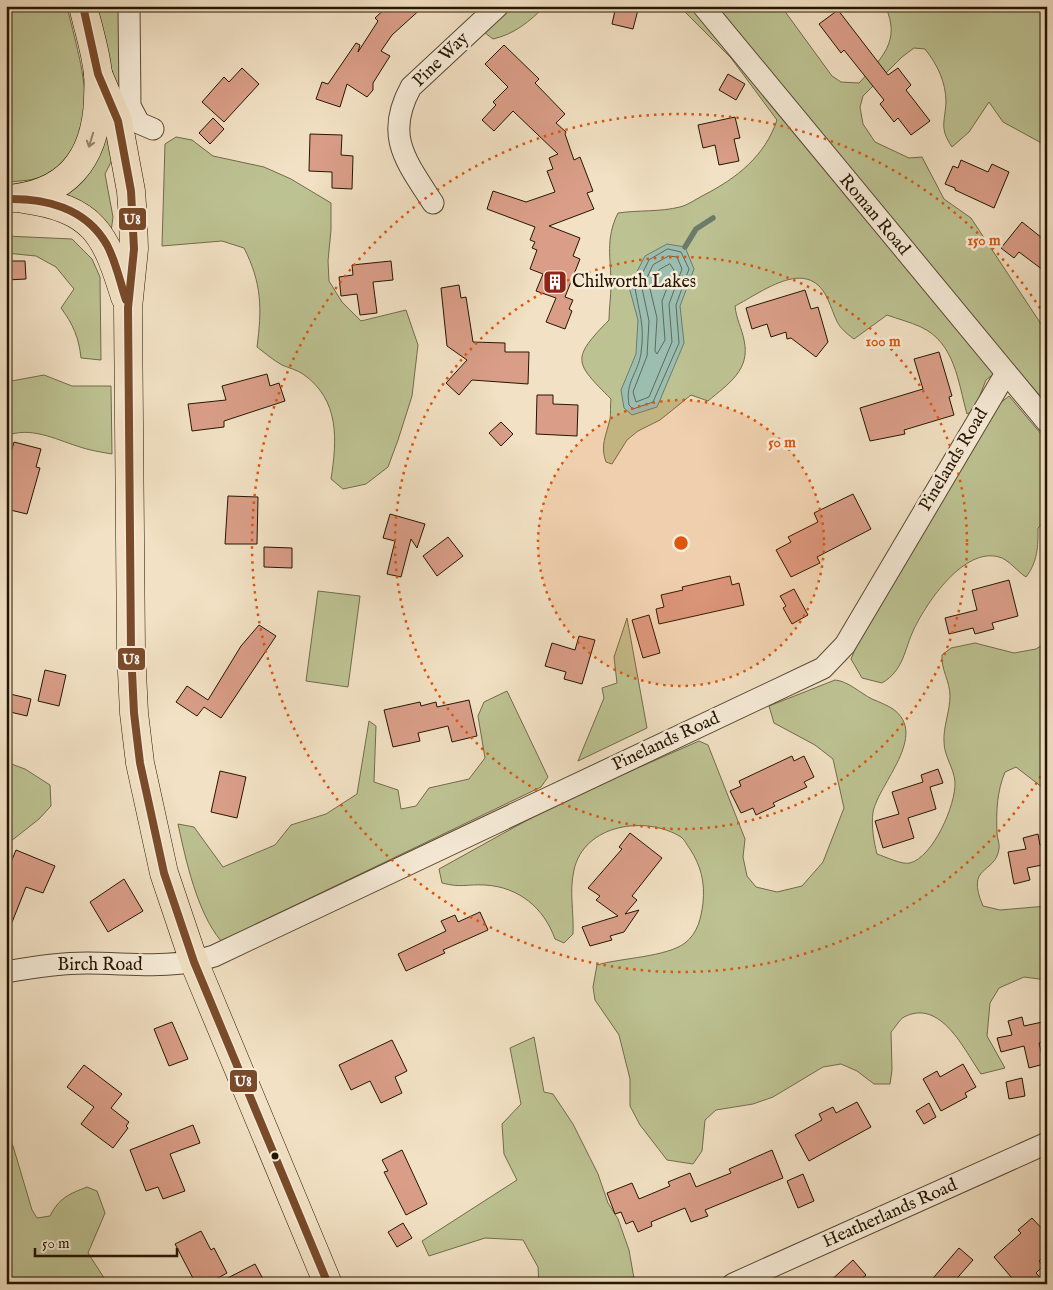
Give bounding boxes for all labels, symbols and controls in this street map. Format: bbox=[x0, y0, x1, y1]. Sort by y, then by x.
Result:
street label: Pine Way bbox=[408, 27, 474, 92]
one-way arrow bbox=[85, 131, 95, 147]
street label: Roman Road bbox=[833, 170, 915, 261]
line badge: U8 bbox=[118, 207, 147, 231]
text: U8 bbox=[122, 211, 141, 229]
text: 150 m bbox=[967, 231, 1001, 250]
building icon: Chilworth Lakes bbox=[542, 269, 568, 295]
place label: Chilworth Lakes bbox=[572, 271, 696, 294]
text: 100 m bbox=[865, 332, 901, 351]
street label: Pinelands Road bbox=[914, 404, 994, 516]
text: 50 m bbox=[768, 433, 796, 452]
centre of rings bbox=[672, 534, 690, 552]
line badge: U8 bbox=[117, 647, 146, 671]
text: U8 bbox=[121, 651, 140, 669]
street label: Pinelands Road bbox=[609, 707, 724, 777]
street label: Birch Road bbox=[57, 954, 143, 977]
line badge: U8 bbox=[229, 1069, 258, 1093]
text: U8 bbox=[233, 1073, 252, 1091]
unlabelled marker bbox=[270, 1151, 280, 1161]
street label: Heatherlands Road bbox=[819, 1174, 961, 1254]
scale bar bbox=[35, 1225, 178, 1257]
text: 50 m bbox=[42, 1234, 70, 1253]

